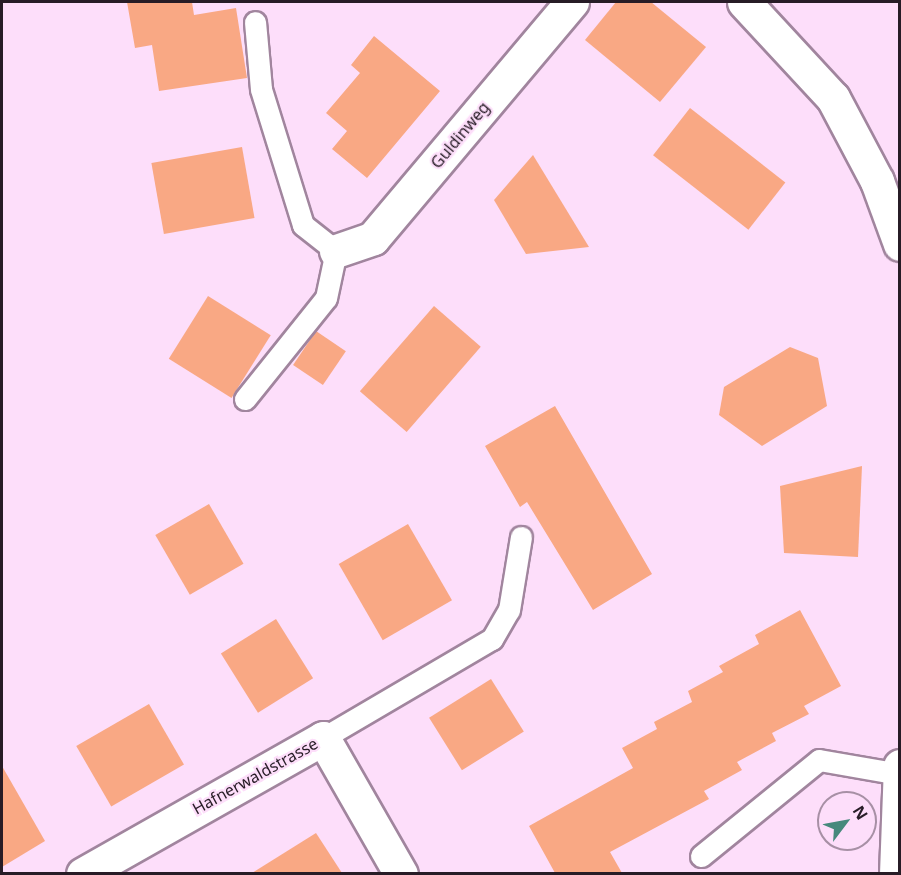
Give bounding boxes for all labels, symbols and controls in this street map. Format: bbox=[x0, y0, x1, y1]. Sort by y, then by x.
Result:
street label: Guldinweg bbox=[427, 98, 493, 172]
street label: Hafnerwaldstrasse bbox=[189, 734, 321, 818]
north arrow bbox=[817, 791, 877, 851]
text: N bbox=[848, 801, 873, 824]

